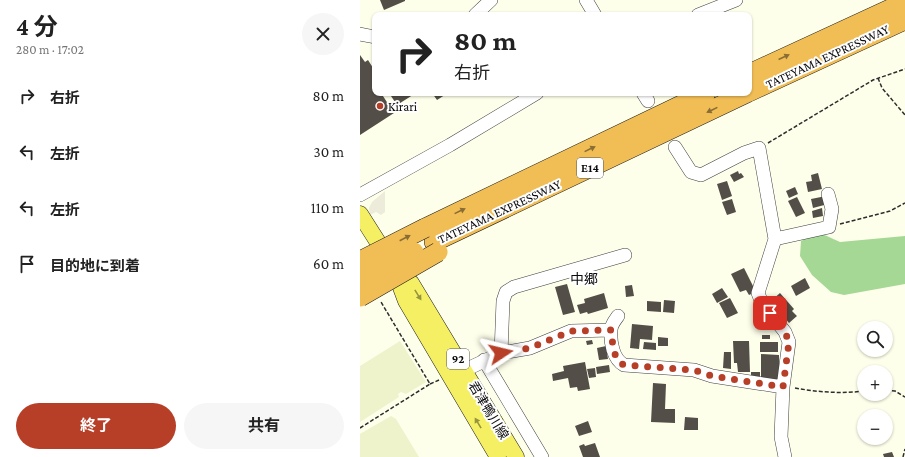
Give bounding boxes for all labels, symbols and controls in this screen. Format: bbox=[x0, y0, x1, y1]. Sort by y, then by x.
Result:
text: 4 分 bbox=[16, 13, 58, 40]
button: close bbox=[302, 13, 344, 55]
street label: TATEYAMA EXPRESSWAY bbox=[763, 21, 891, 92]
text: 80 m bbox=[454, 25, 516, 56]
icon: right bbox=[388, 28, 440, 80]
text: 280 m · 17:02 bbox=[16, 42, 84, 57]
one-way arrow bbox=[779, 54, 790, 60]
text: 右折 bbox=[454, 63, 490, 83]
icon: right bbox=[16, 85, 38, 107]
text: 80 m bbox=[313, 88, 344, 104]
text: 右折 bbox=[50, 90, 80, 106]
place label: Kirari bbox=[388, 99, 418, 114]
marker: Kirari bbox=[375, 101, 385, 111]
one-way arrow bbox=[706, 107, 718, 113]
icon: left bbox=[16, 141, 38, 163]
text: 30 m bbox=[314, 144, 344, 160]
text: 左折 bbox=[50, 146, 80, 162]
one-way arrow bbox=[584, 146, 596, 152]
road number: E14 bbox=[577, 158, 603, 178]
street label: TATEYAMA EXPRESSWAY bbox=[435, 176, 563, 247]
icon: left bbox=[16, 197, 38, 219]
text: 110 m bbox=[311, 200, 344, 216]
text: 左折 bbox=[50, 202, 80, 218]
one-way arrow bbox=[454, 208, 466, 214]
one-way arrow bbox=[399, 235, 411, 241]
icon: arrive bbox=[16, 253, 38, 275]
text: 60 m bbox=[313, 256, 344, 272]
text: 目的地に到着 bbox=[50, 258, 140, 274]
district label: 中郷 bbox=[570, 271, 598, 287]
one-way arrow bbox=[415, 289, 422, 301]
pin bbox=[753, 296, 787, 330]
icon: arrive bbox=[759, 302, 781, 324]
map controls bbox=[857, 321, 893, 445]
button: search bbox=[857, 321, 893, 357]
position arrow bbox=[480, 332, 522, 374]
road number: 92 bbox=[447, 349, 469, 369]
button: + bbox=[857, 365, 893, 401]
street label: 君津鴨川線 bbox=[465, 379, 512, 442]
button: 終了 bbox=[16, 403, 176, 449]
button: 共有 bbox=[184, 403, 344, 449]
button: − bbox=[857, 409, 893, 445]
one-way arrow bbox=[475, 417, 482, 429]

